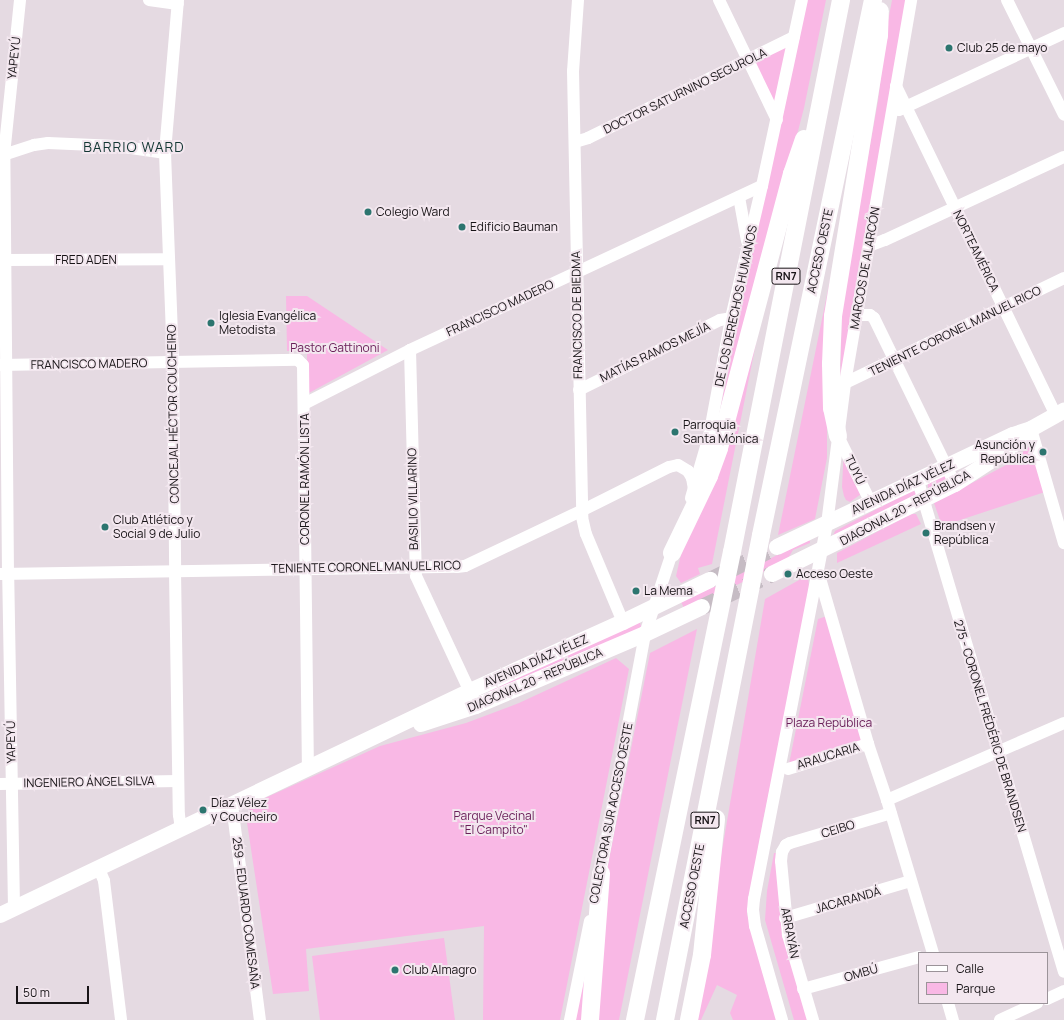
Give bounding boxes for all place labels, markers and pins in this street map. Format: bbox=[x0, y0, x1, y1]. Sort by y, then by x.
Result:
place label: Club 25 de mayo bbox=[957, 41, 1047, 55]
marker: Club 25 de mayo bbox=[944, 43, 954, 53]
place label: Colegio Ward bbox=[376, 205, 450, 219]
marker: Colegio Ward bbox=[363, 207, 373, 217]
place label: Edificio Bauman bbox=[470, 220, 558, 234]
marker: Edificio Bauman bbox=[457, 222, 467, 232]
place label: Iglesia Evangélica Metodista bbox=[219, 309, 316, 337]
marker: Iglesia Evangélica Metodista bbox=[206, 318, 216, 328]
place label: Parroquia Santa Mónica bbox=[683, 418, 758, 446]
marker: Parroquia Santa Mónica bbox=[670, 427, 680, 437]
place label: Asunción y República bbox=[975, 438, 1035, 466]
marker: Asunción y República bbox=[1038, 447, 1048, 457]
place label: Club Atlético y Social 9 de Julio bbox=[113, 513, 200, 541]
place label: Brandsen y República bbox=[934, 519, 995, 547]
marker: Club Atlético y Social 9 de Julio bbox=[100, 522, 110, 532]
marker: Brandsen y República bbox=[921, 528, 931, 538]
place label: Acceso Oeste bbox=[796, 567, 873, 581]
marker: Acceso Oeste bbox=[783, 569, 793, 579]
place label: La Mema bbox=[644, 584, 693, 598]
marker: La Mema bbox=[631, 586, 641, 596]
place label: Díaz Vélez y Coucheiro bbox=[211, 796, 277, 824]
marker: Díaz Vélez y Coucheiro bbox=[198, 805, 208, 815]
place label: Club Almagro bbox=[403, 963, 477, 977]
marker: Club Almagro bbox=[390, 965, 400, 975]

